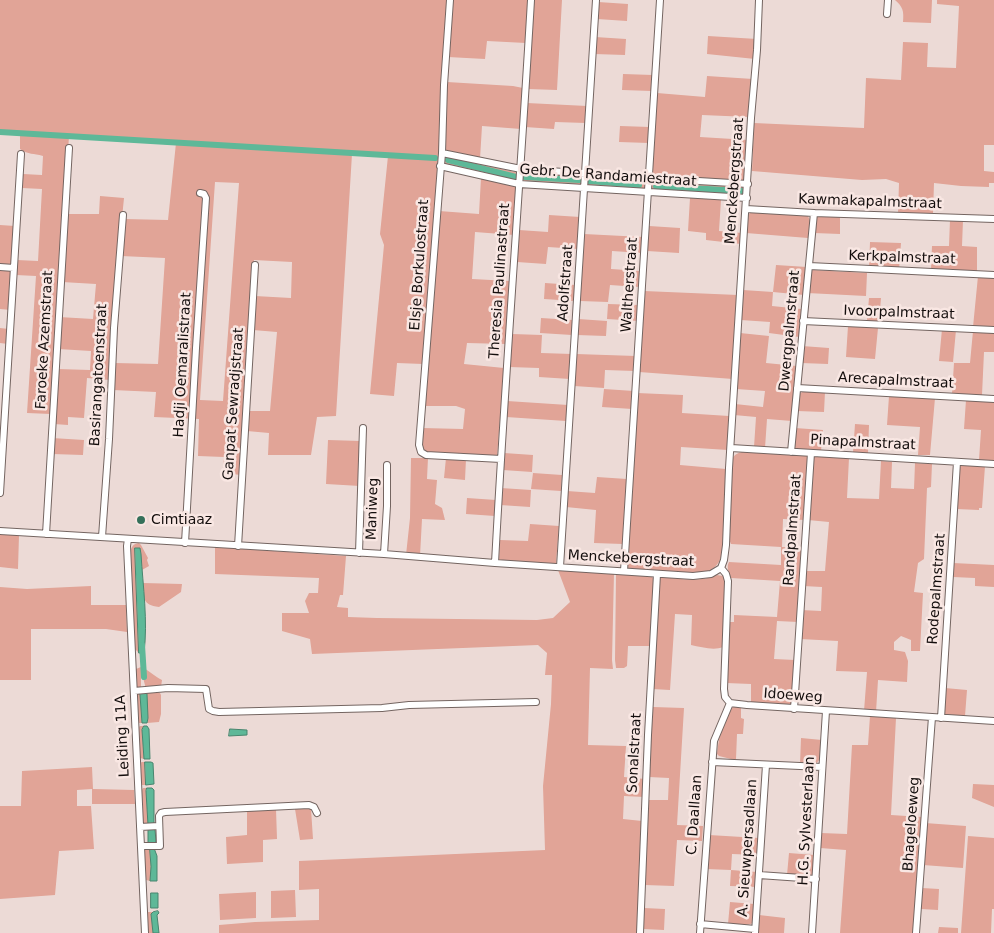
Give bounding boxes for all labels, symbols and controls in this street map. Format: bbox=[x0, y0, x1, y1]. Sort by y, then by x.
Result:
street label: Menckebergstraat bbox=[722, 117, 748, 245]
street label: Gebr. De Randamiestraat bbox=[519, 161, 697, 191]
street label: Kawmakapalmstraat bbox=[798, 191, 942, 213]
street label: Elsje Borkulostraat bbox=[407, 199, 433, 331]
street label: Theresia Paulinastraat bbox=[486, 203, 514, 359]
street label: Waltherstraat bbox=[618, 237, 642, 333]
street label: Adolfstraat bbox=[555, 244, 577, 322]
street label: Kerkpalmstraat bbox=[848, 248, 956, 268]
street label: Faroeke Azemstraat bbox=[33, 270, 57, 410]
street label: Dwergpalmstraat bbox=[776, 270, 804, 392]
street label: Hadji Oemaralistraat bbox=[171, 292, 195, 438]
street label: Basirangatoenstraat bbox=[87, 303, 111, 447]
street label: Ivoorpalmstraat bbox=[843, 303, 955, 323]
street label: Ganpat Sewradjstraat bbox=[220, 327, 248, 481]
street label: Arecapalmstraat bbox=[838, 370, 954, 392]
street label: Pinapalmstraat bbox=[810, 432, 916, 454]
street label: Randpalmstraat bbox=[781, 474, 805, 586]
street label: Maniweg bbox=[364, 478, 382, 540]
place label: Cimtiaaz bbox=[151, 512, 212, 528]
marker: Cimtiaaz bbox=[135, 514, 147, 526]
street label: Rodepalmstraat bbox=[925, 533, 949, 645]
street label: Menckebergstraat bbox=[567, 547, 695, 571]
street label: Idoeweg bbox=[763, 686, 823, 706]
street label: Leiding 11A bbox=[112, 694, 134, 778]
street label: Sonalstraat bbox=[625, 713, 645, 793]
street label: H.G. Sylvesterlaan bbox=[795, 756, 819, 886]
street label: C. Daallaan bbox=[684, 774, 706, 856]
street label: Bhageloeweg bbox=[900, 776, 924, 872]
street label: A. Sieuwpersadlaan bbox=[735, 779, 761, 917]

